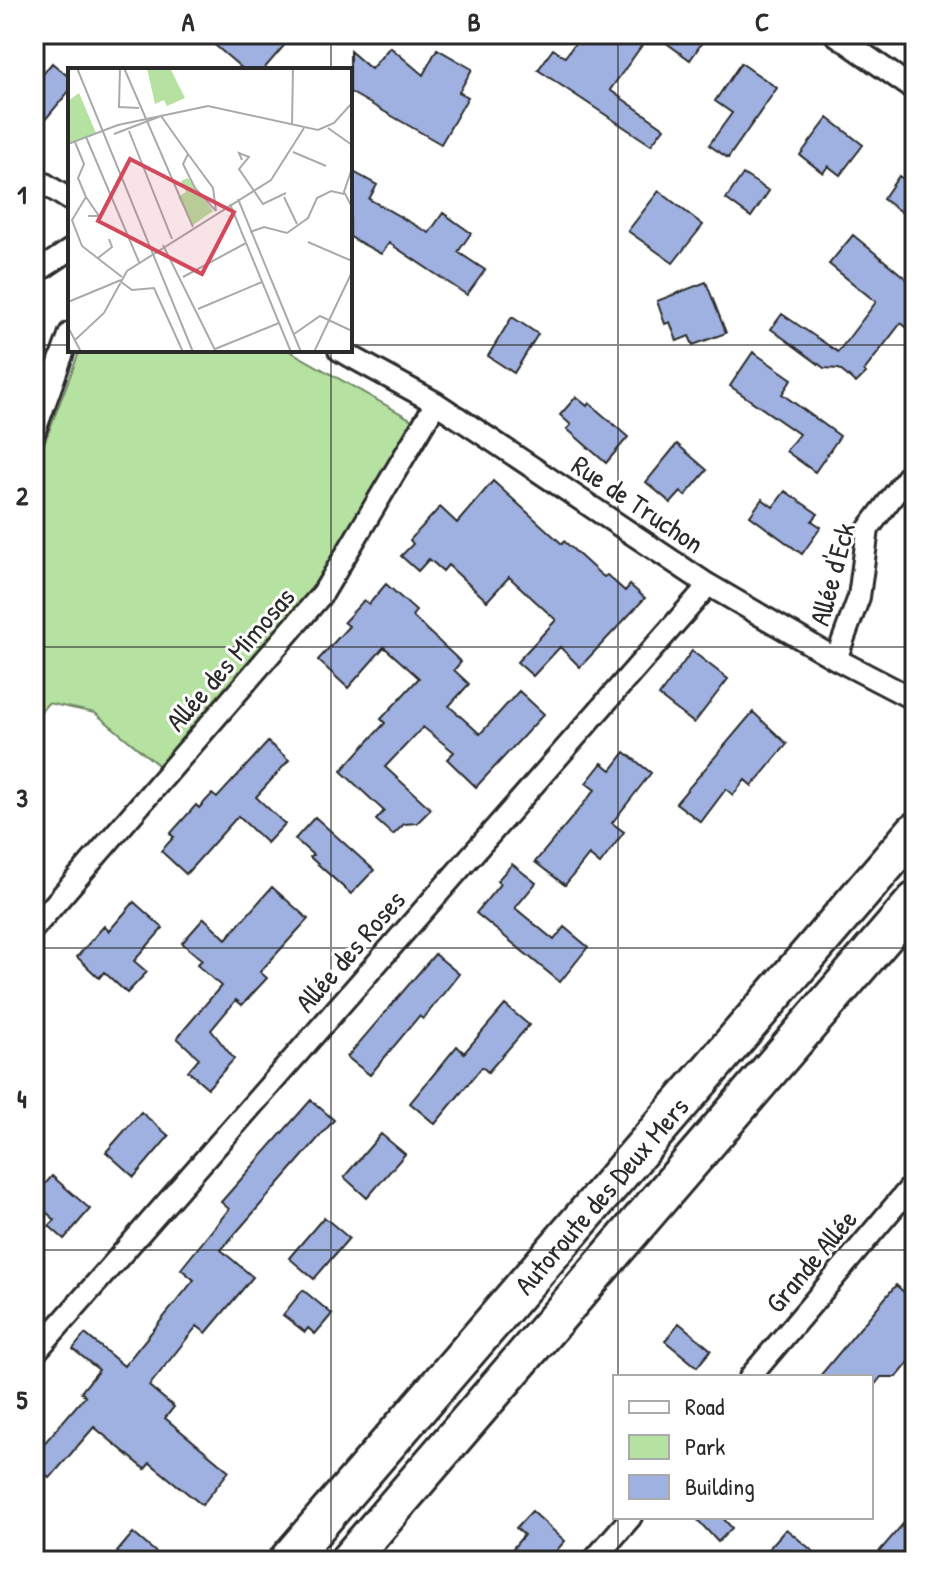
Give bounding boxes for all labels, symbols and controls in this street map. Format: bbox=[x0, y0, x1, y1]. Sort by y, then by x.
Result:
text: A bbox=[182, 4, 195, 39]
text: B bbox=[467, 4, 481, 39]
text: C bbox=[755, 4, 769, 39]
inset map bbox=[68, 68, 352, 352]
text: 1 bbox=[17, 177, 27, 212]
street label: Rue de Truchon bbox=[565, 446, 711, 562]
text: 2 bbox=[16, 478, 29, 513]
street label: Allée d'Eck bbox=[800, 518, 864, 630]
street label: Allée des Mimosas bbox=[157, 579, 303, 739]
text: 3 bbox=[16, 780, 28, 815]
street label: Allée des Roses bbox=[286, 882, 414, 1020]
text: 4 bbox=[17, 1081, 27, 1116]
street label: Autoroute des Deux Mers bbox=[506, 1089, 697, 1303]
street label: Grande Allée bbox=[756, 1201, 866, 1321]
legend bbox=[613, 1375, 873, 1519]
text: 5 bbox=[17, 1382, 28, 1417]
text: Road bbox=[685, 1390, 724, 1422]
text: Park bbox=[685, 1430, 725, 1462]
text: Building bbox=[685, 1470, 755, 1502]

